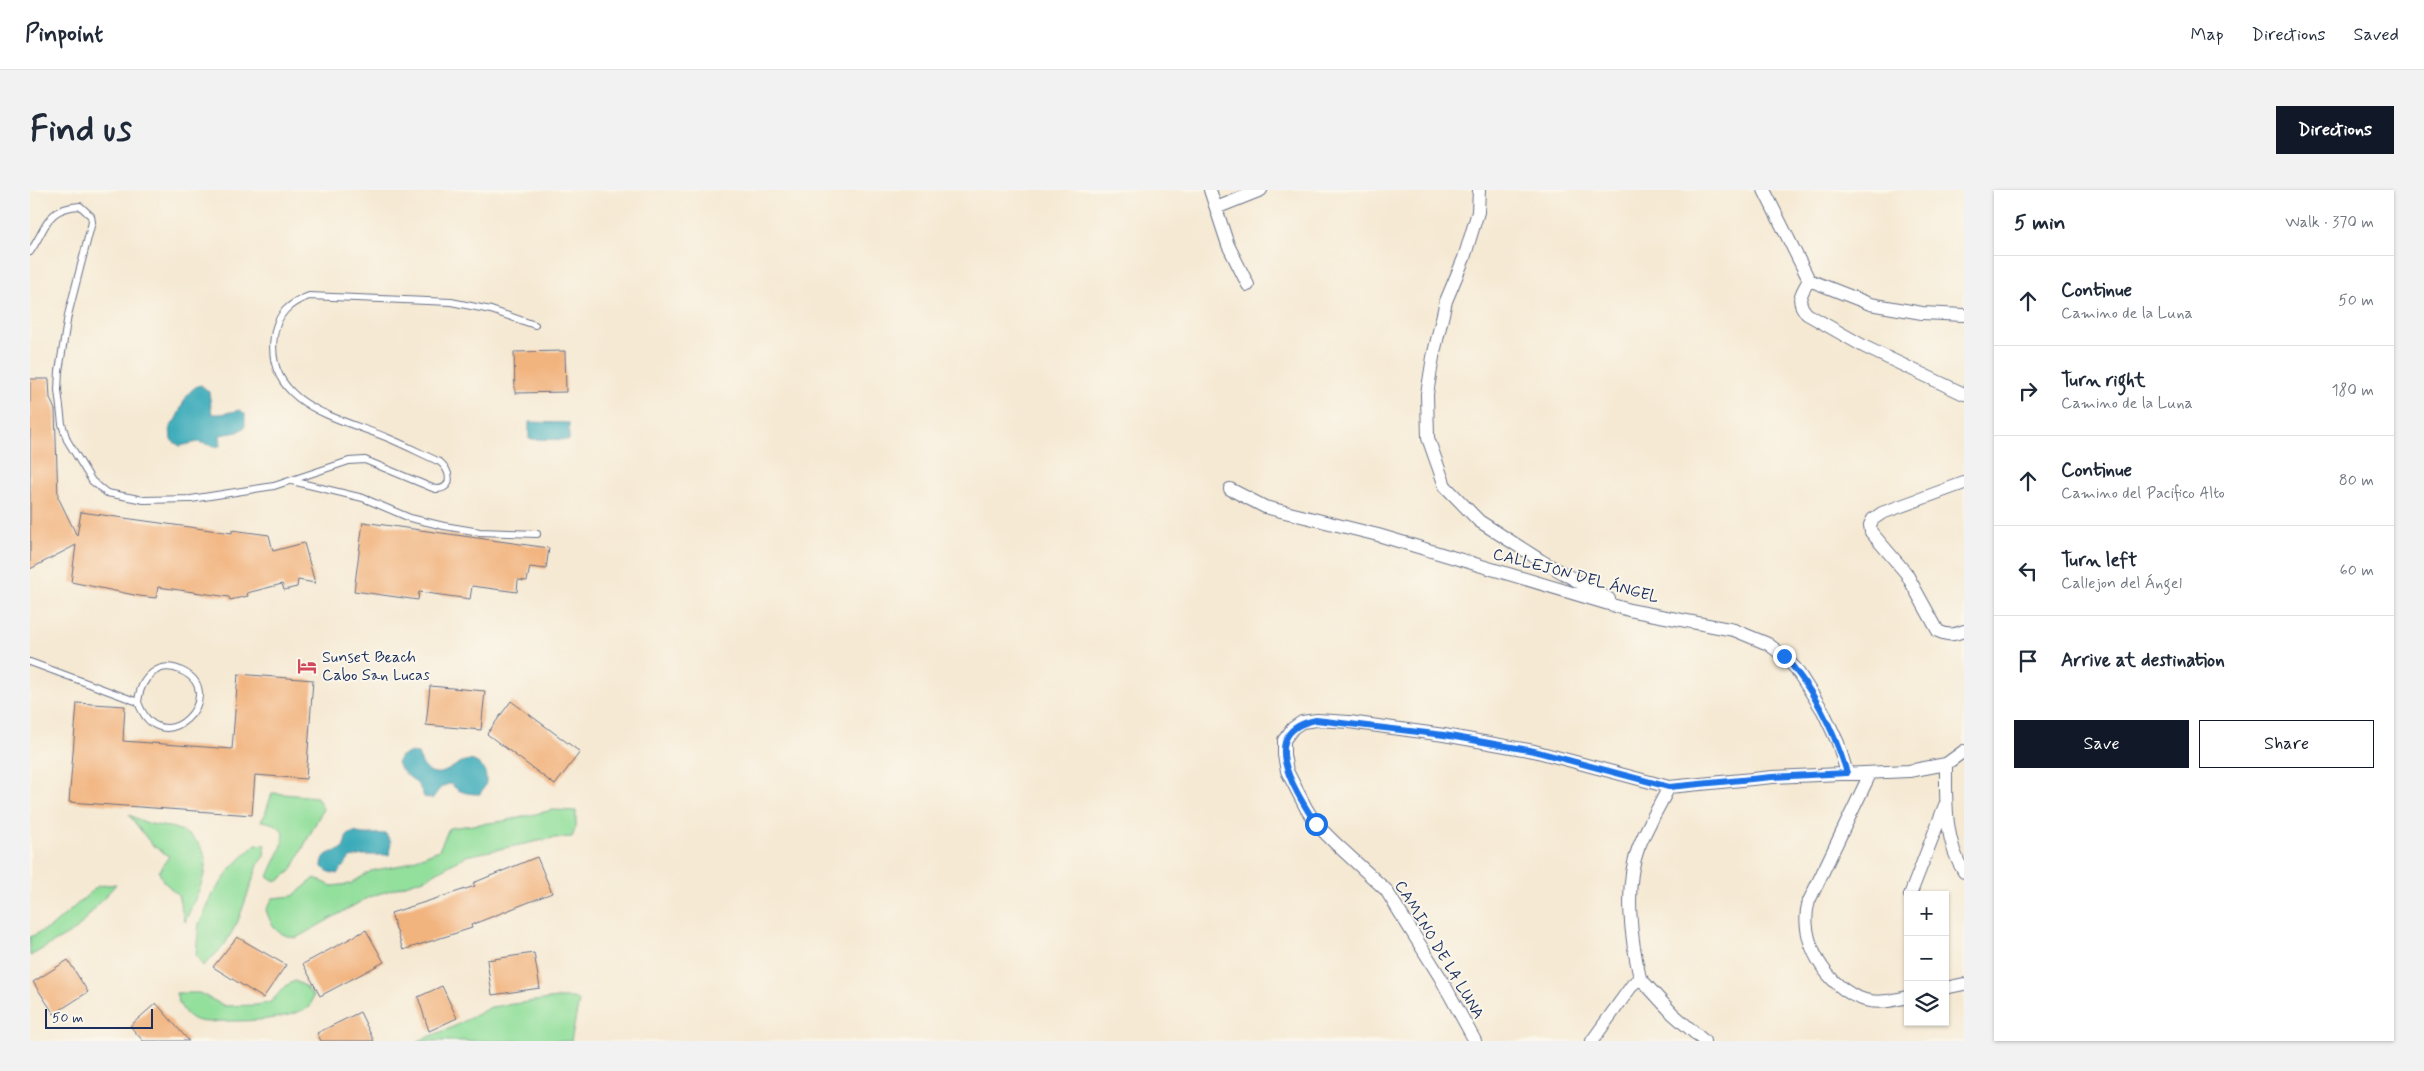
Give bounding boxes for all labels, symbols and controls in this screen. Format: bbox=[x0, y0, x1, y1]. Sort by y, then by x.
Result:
text: Pinpoint bbox=[25, 19, 103, 50]
text: Map bbox=[2191, 23, 2224, 47]
text: Directions bbox=[2252, 23, 2326, 47]
text: Saved bbox=[2354, 23, 2399, 47]
button: Directions bbox=[2276, 106, 2394, 154]
text: Find us bbox=[30, 107, 132, 153]
text: 5 min bbox=[2014, 209, 2066, 237]
text: Walk · 370 m bbox=[2285, 212, 2374, 233]
text: Continue bbox=[2061, 278, 2132, 303]
icon: ahead bbox=[2014, 287, 2042, 315]
text: 50 m bbox=[2338, 290, 2374, 311]
text: Camino de la Luna bbox=[2061, 303, 2193, 324]
text: Turn right bbox=[2061, 368, 2145, 393]
icon: right bbox=[2014, 377, 2042, 405]
text: 180 m bbox=[2331, 380, 2374, 401]
text: Camino de la Luna bbox=[2061, 393, 2193, 414]
text: Continue bbox=[2061, 458, 2132, 483]
icon: ahead bbox=[2014, 467, 2042, 495]
text: 80 m bbox=[2339, 470, 2374, 491]
text: Camino del Pacifico Alto bbox=[2061, 483, 2225, 504]
street label: CALLEJON DEL ÁNGEL bbox=[1491, 544, 1662, 608]
text: Turn left bbox=[2061, 548, 2137, 573]
icon: left bbox=[2014, 557, 2042, 585]
text: 60 m bbox=[2340, 560, 2374, 581]
text: Callejon del Ángel bbox=[2061, 573, 2182, 594]
route end bbox=[1773, 645, 1796, 668]
place label: Sunset Beach Cabo San Lucas bbox=[322, 647, 430, 686]
icon: arrive bbox=[2014, 647, 2042, 675]
text: Arrive at destination bbox=[2061, 648, 2225, 673]
hotel icon: Sunset Beach Cabo San Lucas bbox=[296, 655, 318, 677]
button: Save bbox=[2014, 720, 2189, 768]
button: Share bbox=[2199, 720, 2374, 768]
route start bbox=[1305, 813, 1328, 836]
street label: CAMINO DE LA LUNA bbox=[1389, 877, 1489, 1023]
map controls bbox=[1904, 891, 1949, 1026]
button: + bbox=[1904, 891, 1949, 936]
button: − bbox=[1904, 936, 1949, 981]
button: layers bbox=[1904, 981, 1949, 1026]
scale bar bbox=[45, 1006, 152, 1029]
text: 50 m bbox=[52, 1009, 83, 1027]

